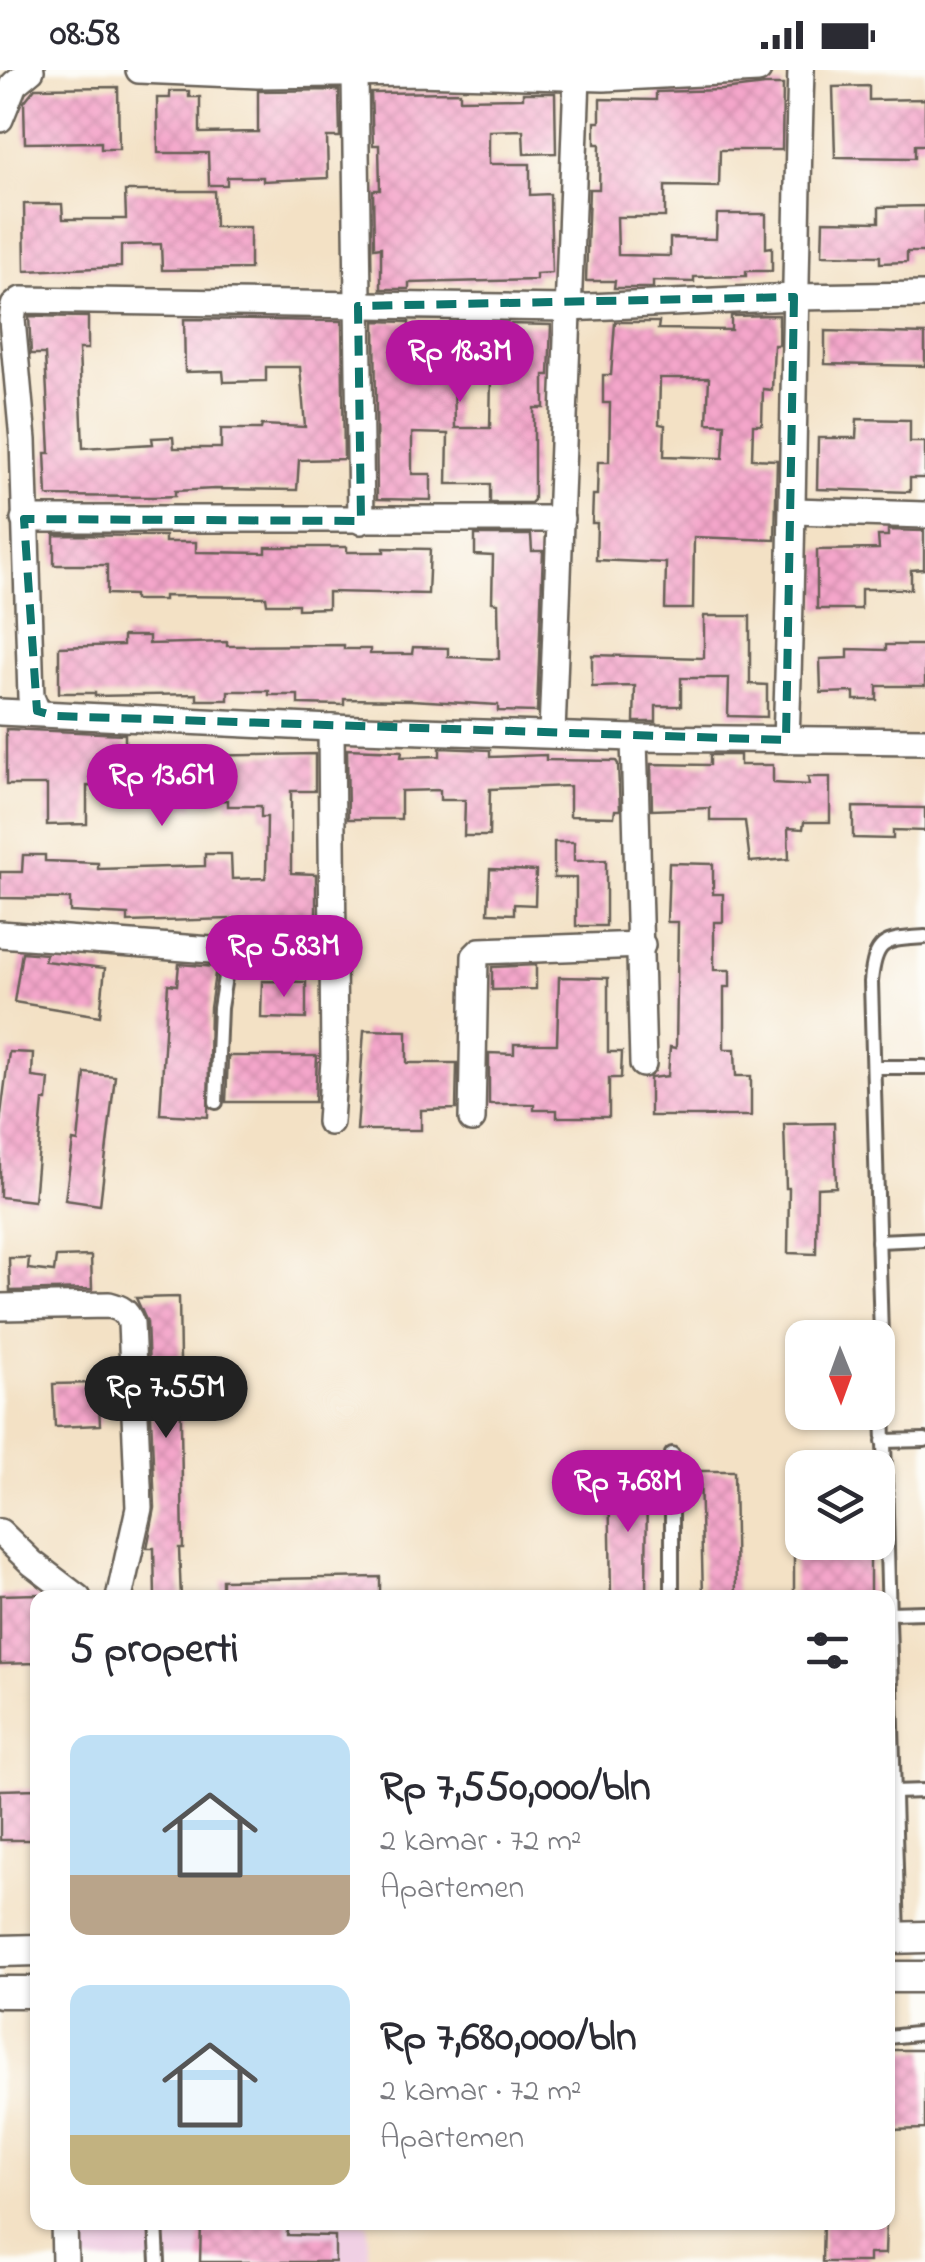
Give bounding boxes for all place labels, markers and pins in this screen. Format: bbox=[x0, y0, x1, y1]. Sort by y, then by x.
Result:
pin: Rp 18.3M bbox=[357, 320, 563, 405]
pin: Rp 13.6M bbox=[59, 744, 265, 829]
pin: Rp 5.83M bbox=[181, 915, 387, 1000]
pin: Rp 7.55M bbox=[63, 1356, 269, 1441]
pin: Rp 7.68M bbox=[525, 1450, 731, 1535]

